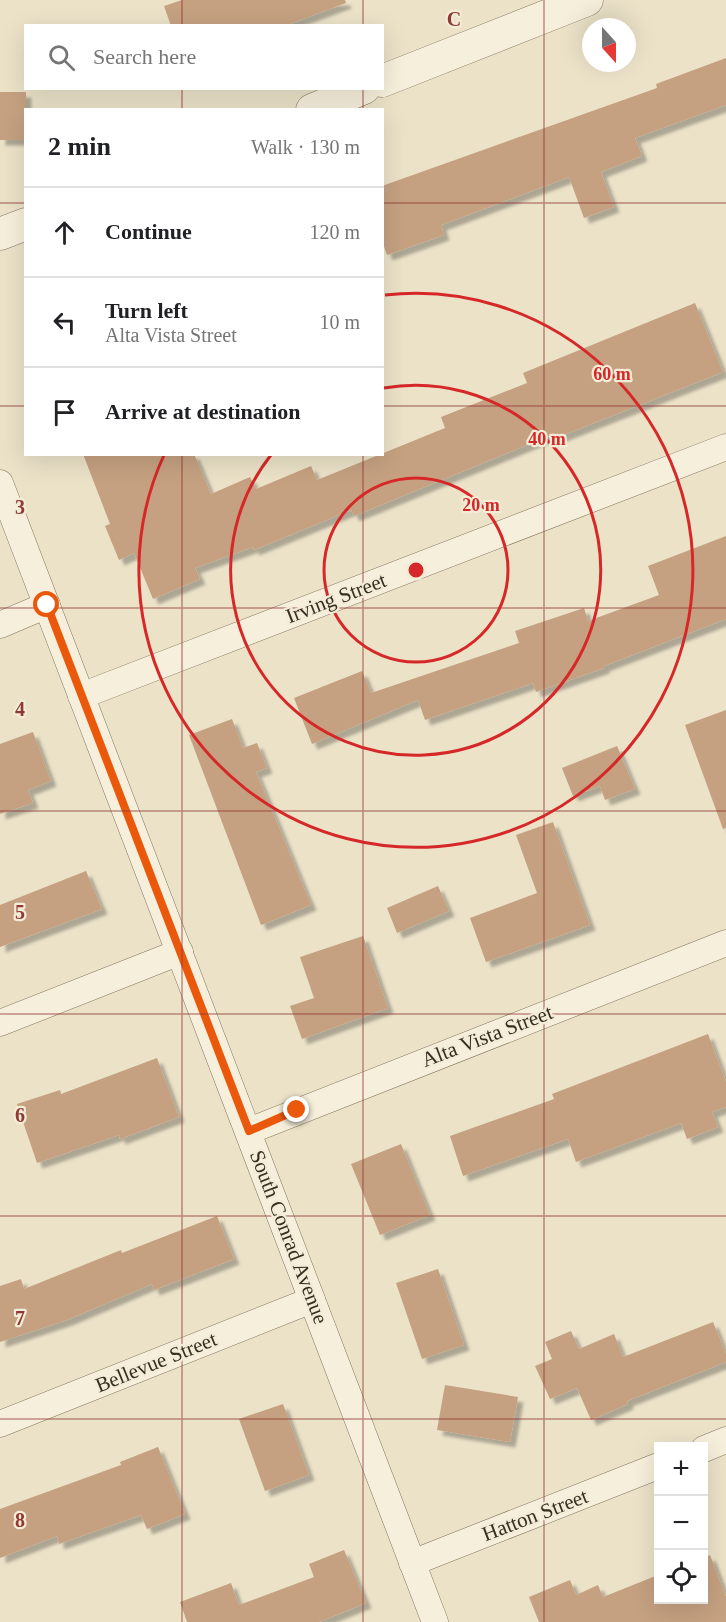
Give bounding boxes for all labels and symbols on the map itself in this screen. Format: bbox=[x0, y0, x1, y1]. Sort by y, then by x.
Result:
text: C bbox=[447, 8, 461, 30]
north arrow bbox=[582, 18, 636, 72]
text: 60 m bbox=[593, 364, 631, 384]
text: 40 m bbox=[528, 429, 566, 449]
text: 20 m bbox=[462, 495, 500, 515]
text: 3 bbox=[15, 496, 25, 518]
centre of rings bbox=[406, 560, 426, 580]
street label: Irving Street bbox=[282, 568, 390, 628]
route start bbox=[33, 591, 59, 617]
text: 4 bbox=[15, 698, 25, 720]
text: 5 bbox=[15, 901, 25, 923]
street label: Alta Vista Street bbox=[418, 1000, 556, 1072]
route end bbox=[283, 1096, 309, 1122]
text: 6 bbox=[15, 1104, 25, 1126]
street label: South Conrad Avenue bbox=[245, 1147, 333, 1327]
text: 7 bbox=[15, 1307, 25, 1329]
street label: Bellevue Street bbox=[92, 1327, 220, 1397]
street label: Hatton Street bbox=[479, 1484, 591, 1546]
text: 8 bbox=[15, 1509, 25, 1531]

